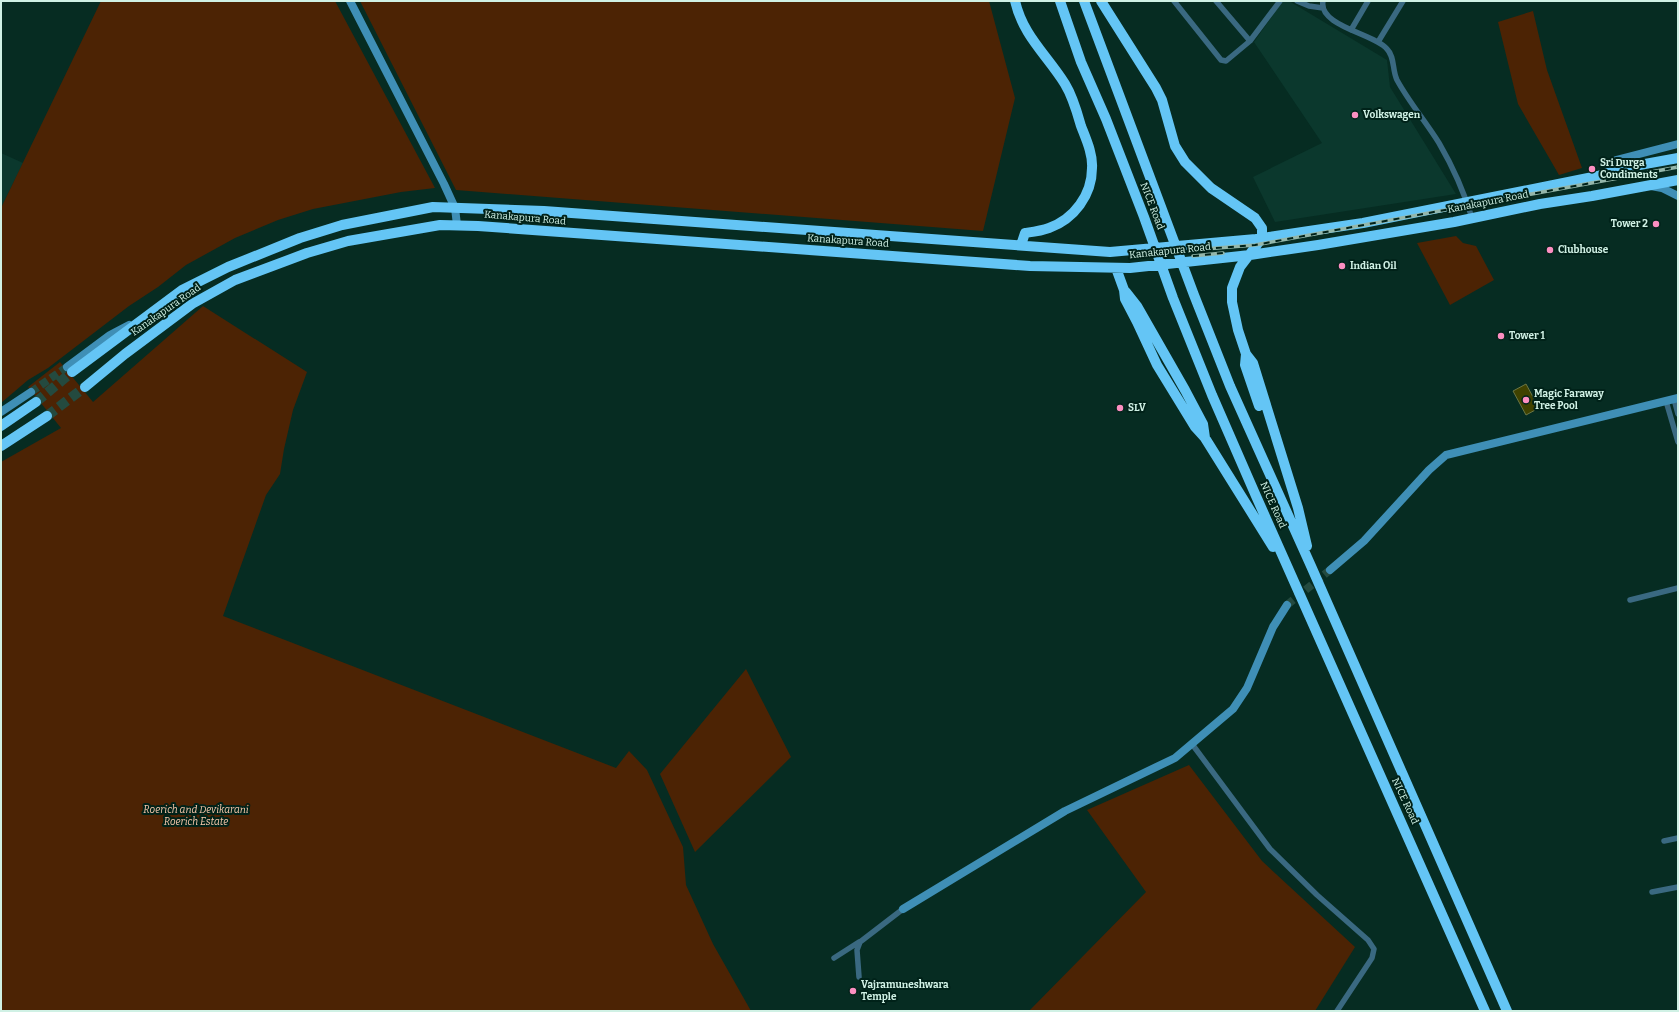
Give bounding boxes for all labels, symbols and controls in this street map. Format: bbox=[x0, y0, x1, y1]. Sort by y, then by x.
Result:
place label: Volkswagen bbox=[1363, 109, 1421, 121]
marker: Volkswagen bbox=[1350, 110, 1360, 120]
place label: Sri Durga Condiments bbox=[1600, 157, 1658, 181]
marker: Sri Durga Condiments bbox=[1587, 164, 1597, 174]
street label: NICE Road bbox=[1138, 181, 1167, 231]
street label: Kanakapura Road bbox=[1447, 188, 1529, 216]
street label: Kanakapura Road bbox=[484, 208, 566, 228]
place label: Tower 2 bbox=[1611, 218, 1648, 230]
marker: Tower 2 bbox=[1651, 219, 1661, 229]
street label: Kanakapura Road bbox=[807, 232, 889, 250]
street label: Kanakapura Road bbox=[1129, 241, 1211, 261]
place label: Clubhouse bbox=[1558, 244, 1609, 256]
marker: Clubhouse bbox=[1545, 245, 1555, 255]
place label: Indian Oil bbox=[1350, 260, 1397, 272]
marker: Indian Oil bbox=[1337, 261, 1347, 271]
street label: Kanakapura Road bbox=[129, 282, 203, 338]
place label: Tower 1 bbox=[1509, 330, 1546, 342]
marker: Tower 1 bbox=[1496, 331, 1506, 341]
place label: Magic Faraway Tree Pool bbox=[1534, 388, 1604, 412]
marker: Magic Faraway Tree Pool bbox=[1521, 395, 1531, 405]
place label: SLV bbox=[1128, 402, 1147, 414]
marker: SLV bbox=[1115, 403, 1125, 413]
street label: NICE Road bbox=[1257, 480, 1289, 530]
street label: NICE Road bbox=[1389, 776, 1421, 826]
park label: Roerich and Devikarani Roerich Estate bbox=[143, 804, 249, 828]
place label: Vajramuneshwara Temple bbox=[861, 979, 949, 1003]
marker: Vajramuneshwara Temple bbox=[848, 986, 858, 996]

